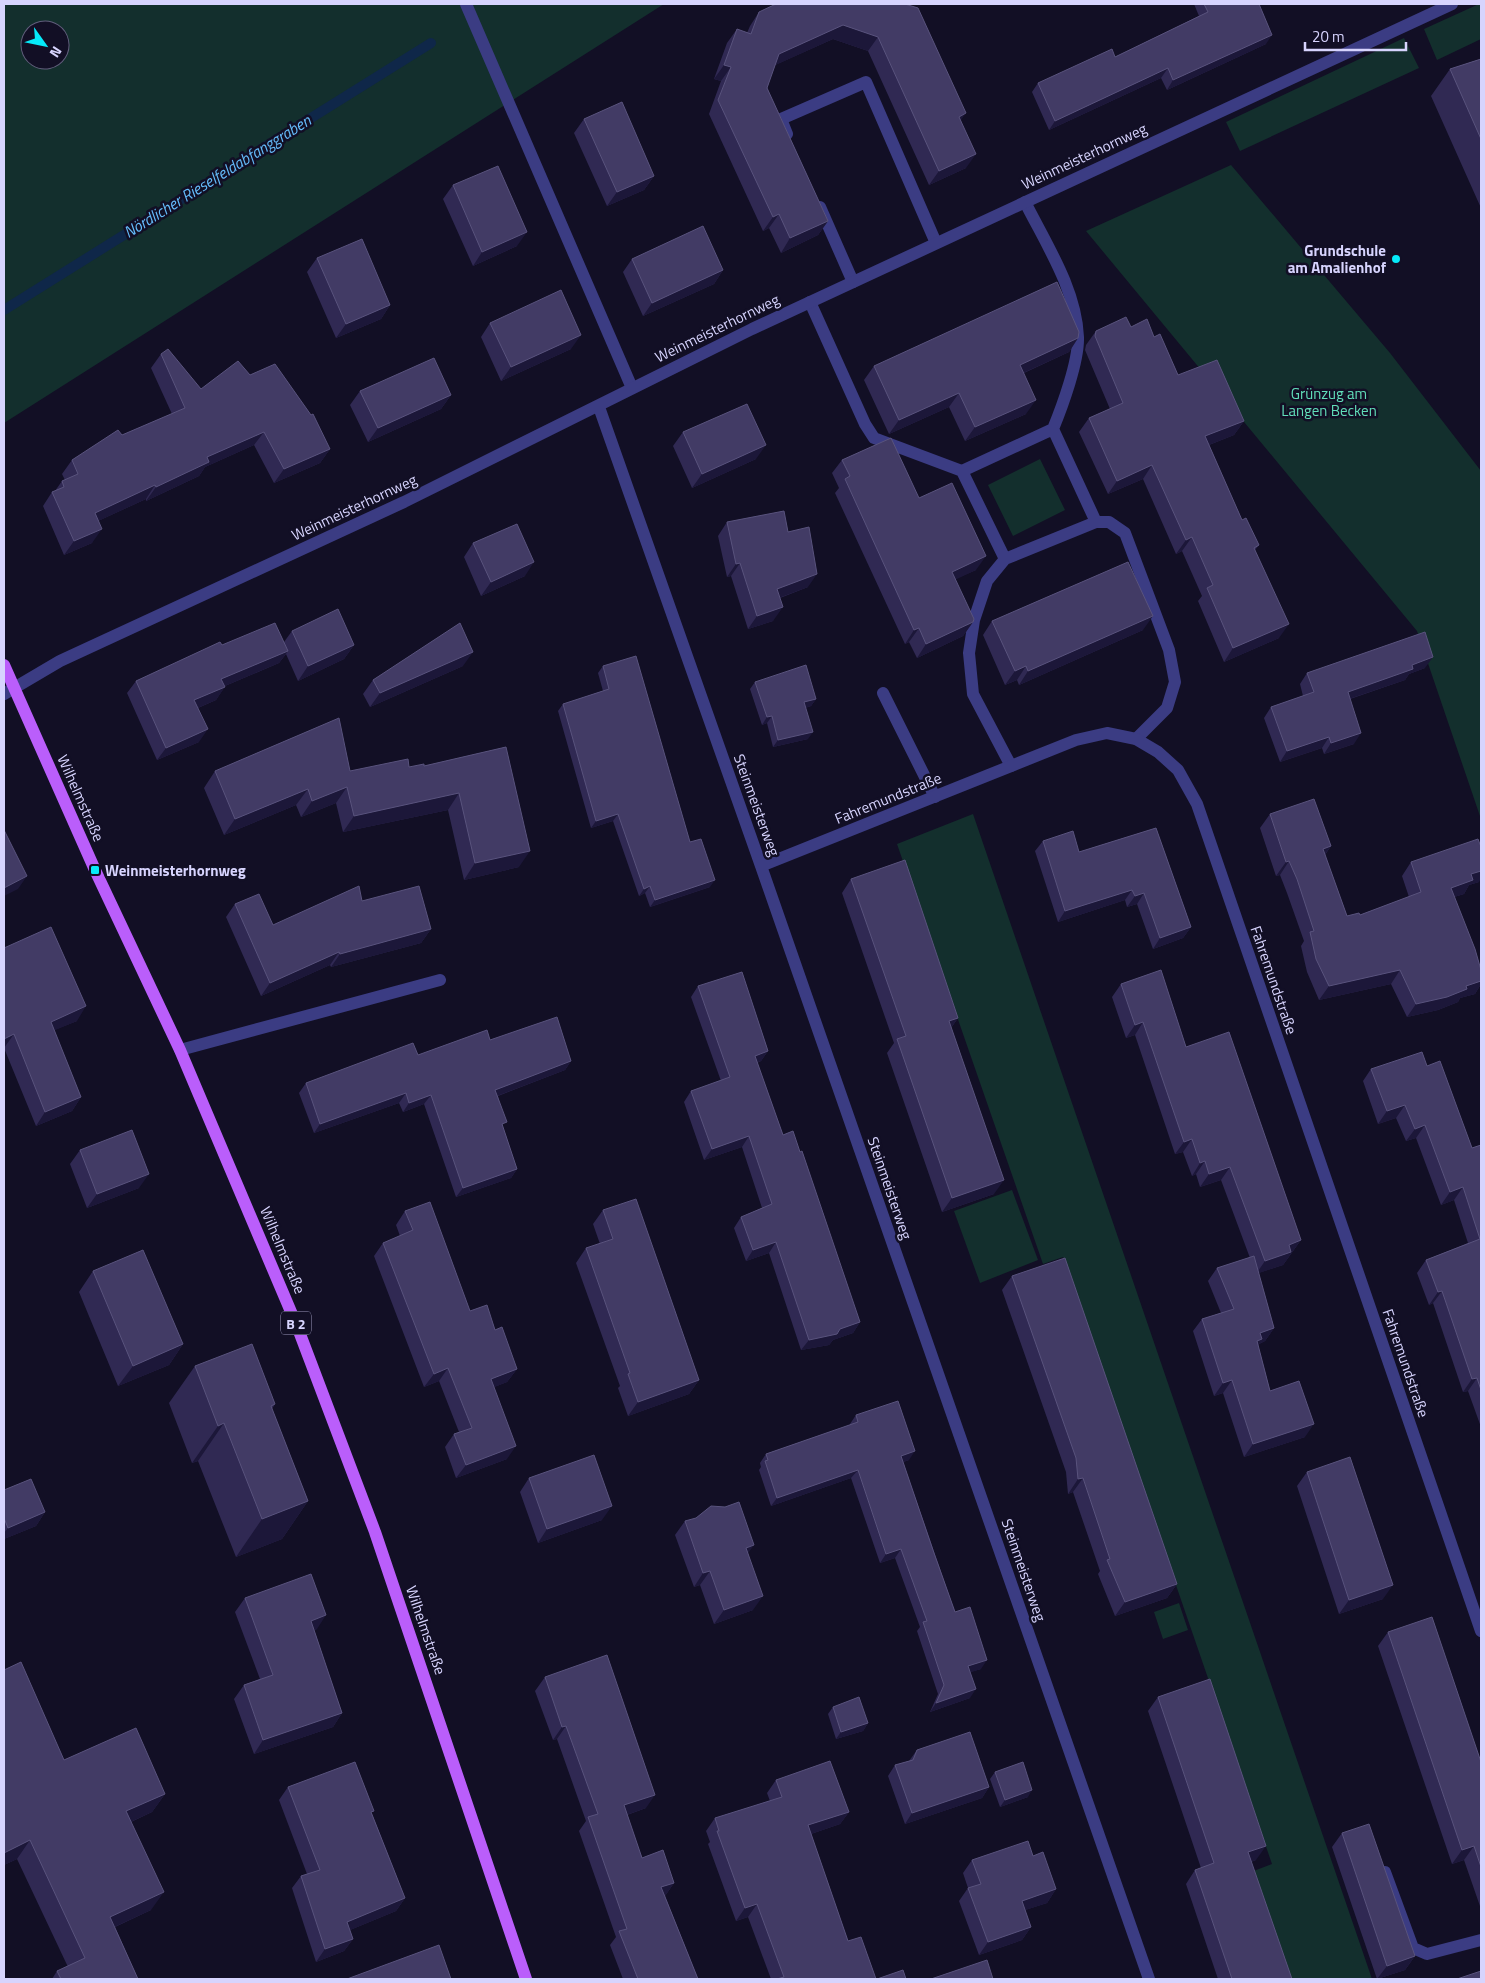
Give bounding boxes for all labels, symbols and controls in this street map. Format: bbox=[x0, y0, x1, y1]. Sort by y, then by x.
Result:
north arrow bbox=[20, 20, 70, 70]
scale bar bbox=[1305, 20, 1406, 52]
text: 20 m bbox=[1312, 25, 1345, 48]
text: N bbox=[45, 43, 68, 62]
water label: Nördlicher Rieselfeldabfanggraben bbox=[119, 108, 316, 244]
street label: Weinmeisterhornweg bbox=[1017, 117, 1151, 195]
place label: Grundschule am Amalienhof bbox=[1288, 239, 1387, 279]
marker: Grundschule am Amalienhof bbox=[1390, 253, 1402, 265]
street label: Weinmeisterhornweg bbox=[651, 288, 783, 368]
park label: Grünzug am Langen Becken bbox=[1281, 382, 1377, 422]
street label: Weinmeisterhornweg bbox=[287, 468, 421, 546]
street label: Wilhelmstraße bbox=[52, 751, 110, 845]
street label: Steinmeisterweg bbox=[728, 751, 786, 860]
street label: Fahremundstraße bbox=[831, 766, 945, 830]
place label: Weinmeisterhornweg bbox=[105, 859, 246, 882]
marker: Weinmeisterhornweg bbox=[89, 864, 101, 876]
street label: Fahremundstraße bbox=[1245, 923, 1303, 1037]
street label: Steinmeisterweg bbox=[862, 1134, 918, 1243]
street label: Wilhelmstraße bbox=[254, 1203, 312, 1297]
street label: Fahremundstraße bbox=[1377, 1306, 1435, 1420]
road number: B 2 bbox=[281, 1312, 311, 1335]
street label: Steinmeisterweg bbox=[996, 1516, 1052, 1625]
street label: Wilhelmstraße bbox=[400, 1582, 452, 1678]

